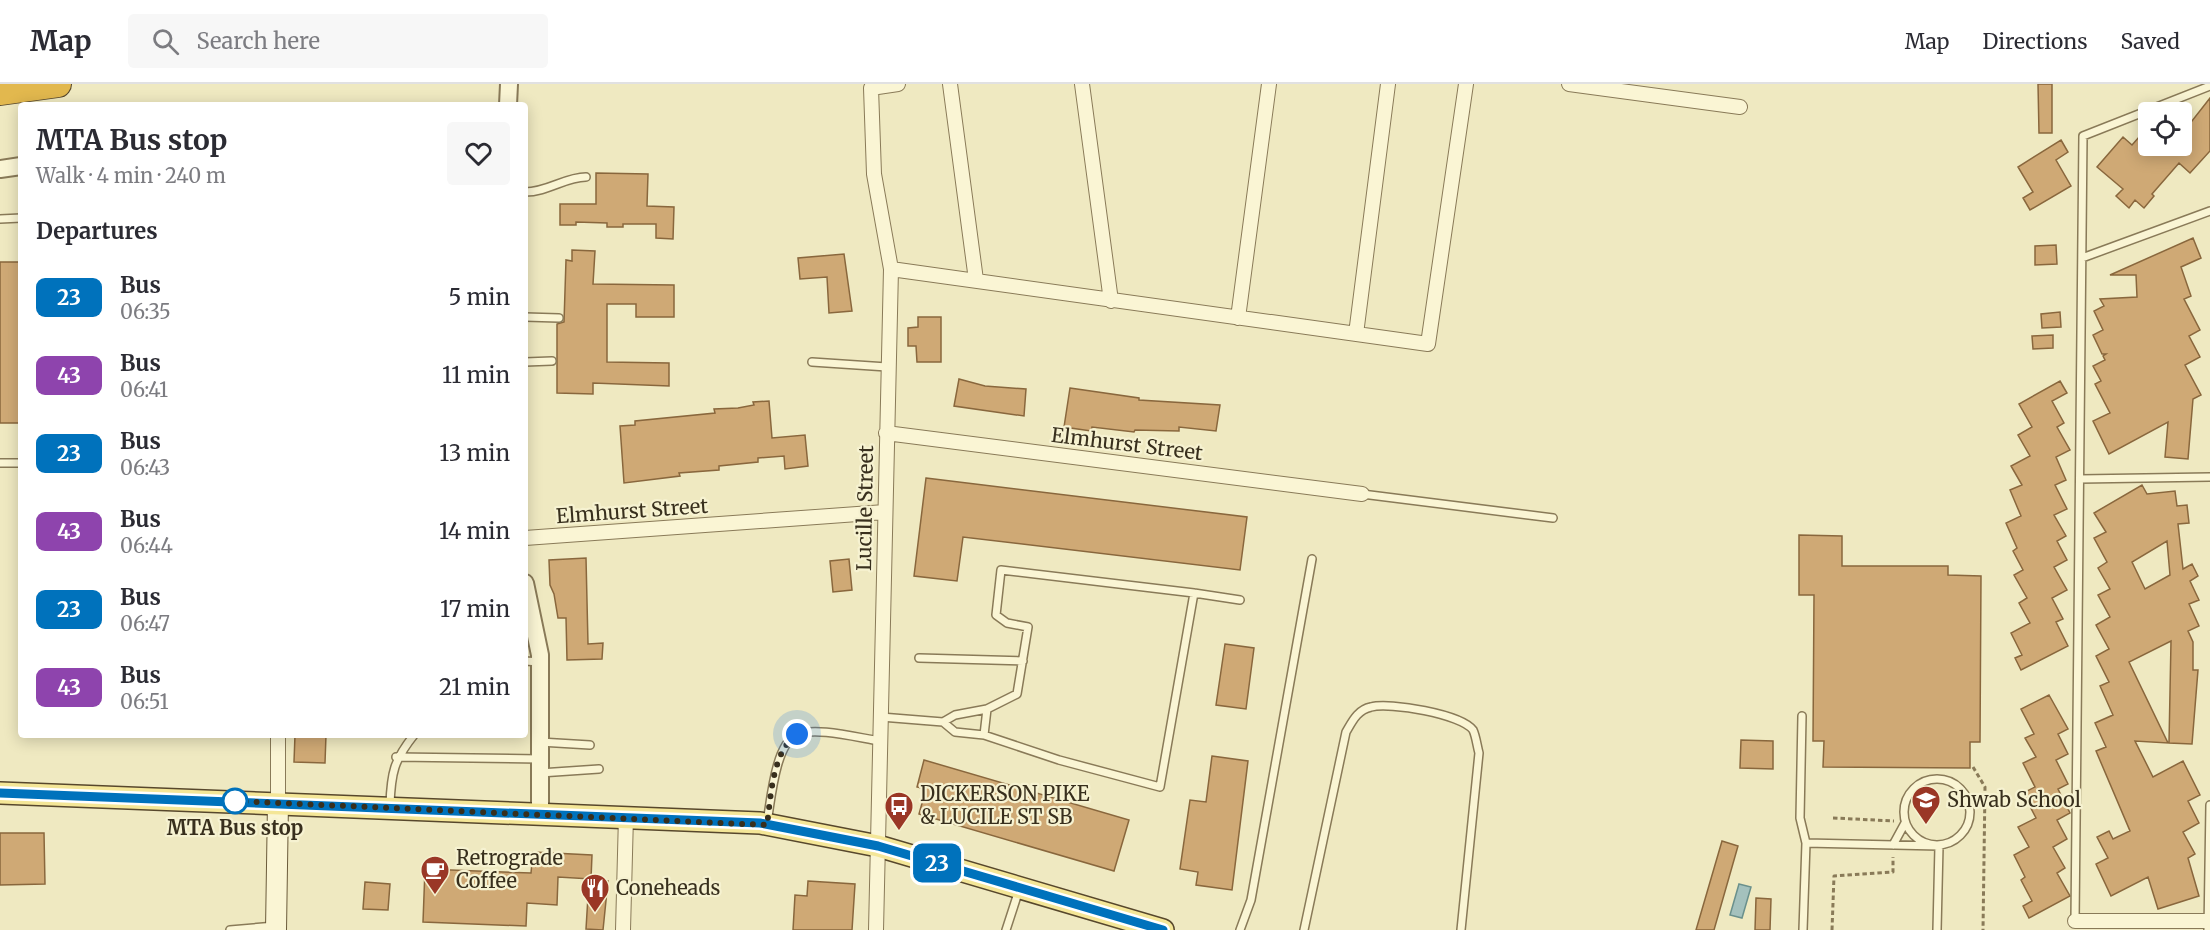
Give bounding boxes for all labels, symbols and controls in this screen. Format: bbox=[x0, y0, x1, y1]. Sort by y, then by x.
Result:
search box bbox=[128, 14, 548, 68]
text: Map bbox=[30, 23, 92, 59]
icon: search bbox=[149, 25, 182, 58]
text: Search here bbox=[197, 27, 320, 55]
text: Map bbox=[1905, 28, 1949, 55]
text: Directions bbox=[1982, 28, 2087, 55]
text: Saved bbox=[2120, 28, 2180, 55]
map controls bbox=[2138, 102, 2192, 156]
button: locate bbox=[2138, 102, 2192, 156]
text: MTA Bus stop bbox=[36, 122, 227, 158]
button: heart bbox=[447, 122, 510, 185]
text: Walk · 4 min · 240 m bbox=[36, 163, 226, 188]
text: Departures bbox=[36, 217, 158, 245]
text: Bus bbox=[120, 271, 161, 299]
text: 5 min bbox=[448, 283, 510, 311]
text: 23 bbox=[57, 284, 81, 311]
text: 06:35 bbox=[120, 299, 171, 324]
text: Bus bbox=[120, 349, 161, 377]
text: 11 min bbox=[442, 361, 510, 389]
text: 43 bbox=[57, 362, 81, 389]
text: 06:41 bbox=[120, 377, 168, 402]
street label: Elmhurst Street bbox=[1050, 422, 1204, 465]
text: Bus bbox=[120, 427, 161, 455]
text: 13 min bbox=[439, 439, 510, 467]
text: 23 bbox=[57, 440, 81, 467]
street label: Lucille Street bbox=[851, 445, 878, 571]
text: 06:43 bbox=[120, 455, 170, 480]
street label: Elmhurst Street bbox=[555, 493, 709, 528]
text: Bus bbox=[120, 505, 161, 533]
text: 14 min bbox=[439, 517, 510, 545]
text: 43 bbox=[57, 518, 81, 545]
text: 06:44 bbox=[120, 533, 173, 558]
text: Bus bbox=[120, 583, 161, 611]
text: 17 min bbox=[440, 595, 510, 623]
text: 23 bbox=[57, 596, 81, 623]
text: 06:47 bbox=[120, 611, 170, 636]
text: Bus bbox=[120, 661, 161, 689]
text: 21 min bbox=[439, 673, 510, 701]
text: 43 bbox=[57, 674, 81, 701]
text: 06:51 bbox=[120, 689, 168, 714]
your location bbox=[782, 719, 812, 749]
place label: DICKERSON PIKE & LUCILE ST SB bbox=[920, 781, 1090, 829]
school or university icon: Shwab School bbox=[1910, 784, 1942, 826]
place label: Shwab School bbox=[1947, 787, 2081, 812]
marker: MTA Bus stop bbox=[222, 788, 248, 814]
bus stop icon: DICKERSON PIKE & LUCILE ST SB bbox=[883, 790, 915, 832]
place label: MTA Bus stop bbox=[167, 815, 304, 840]
line badge: 23 bbox=[910, 844, 964, 882]
place label: Retrograde Coffee bbox=[456, 845, 563, 893]
text: 23 bbox=[925, 850, 949, 877]
cafe icon: Retrograde Coffee bbox=[419, 854, 451, 896]
restaurant icon: Coneheads bbox=[579, 872, 611, 914]
place label: Coneheads bbox=[616, 875, 720, 900]

